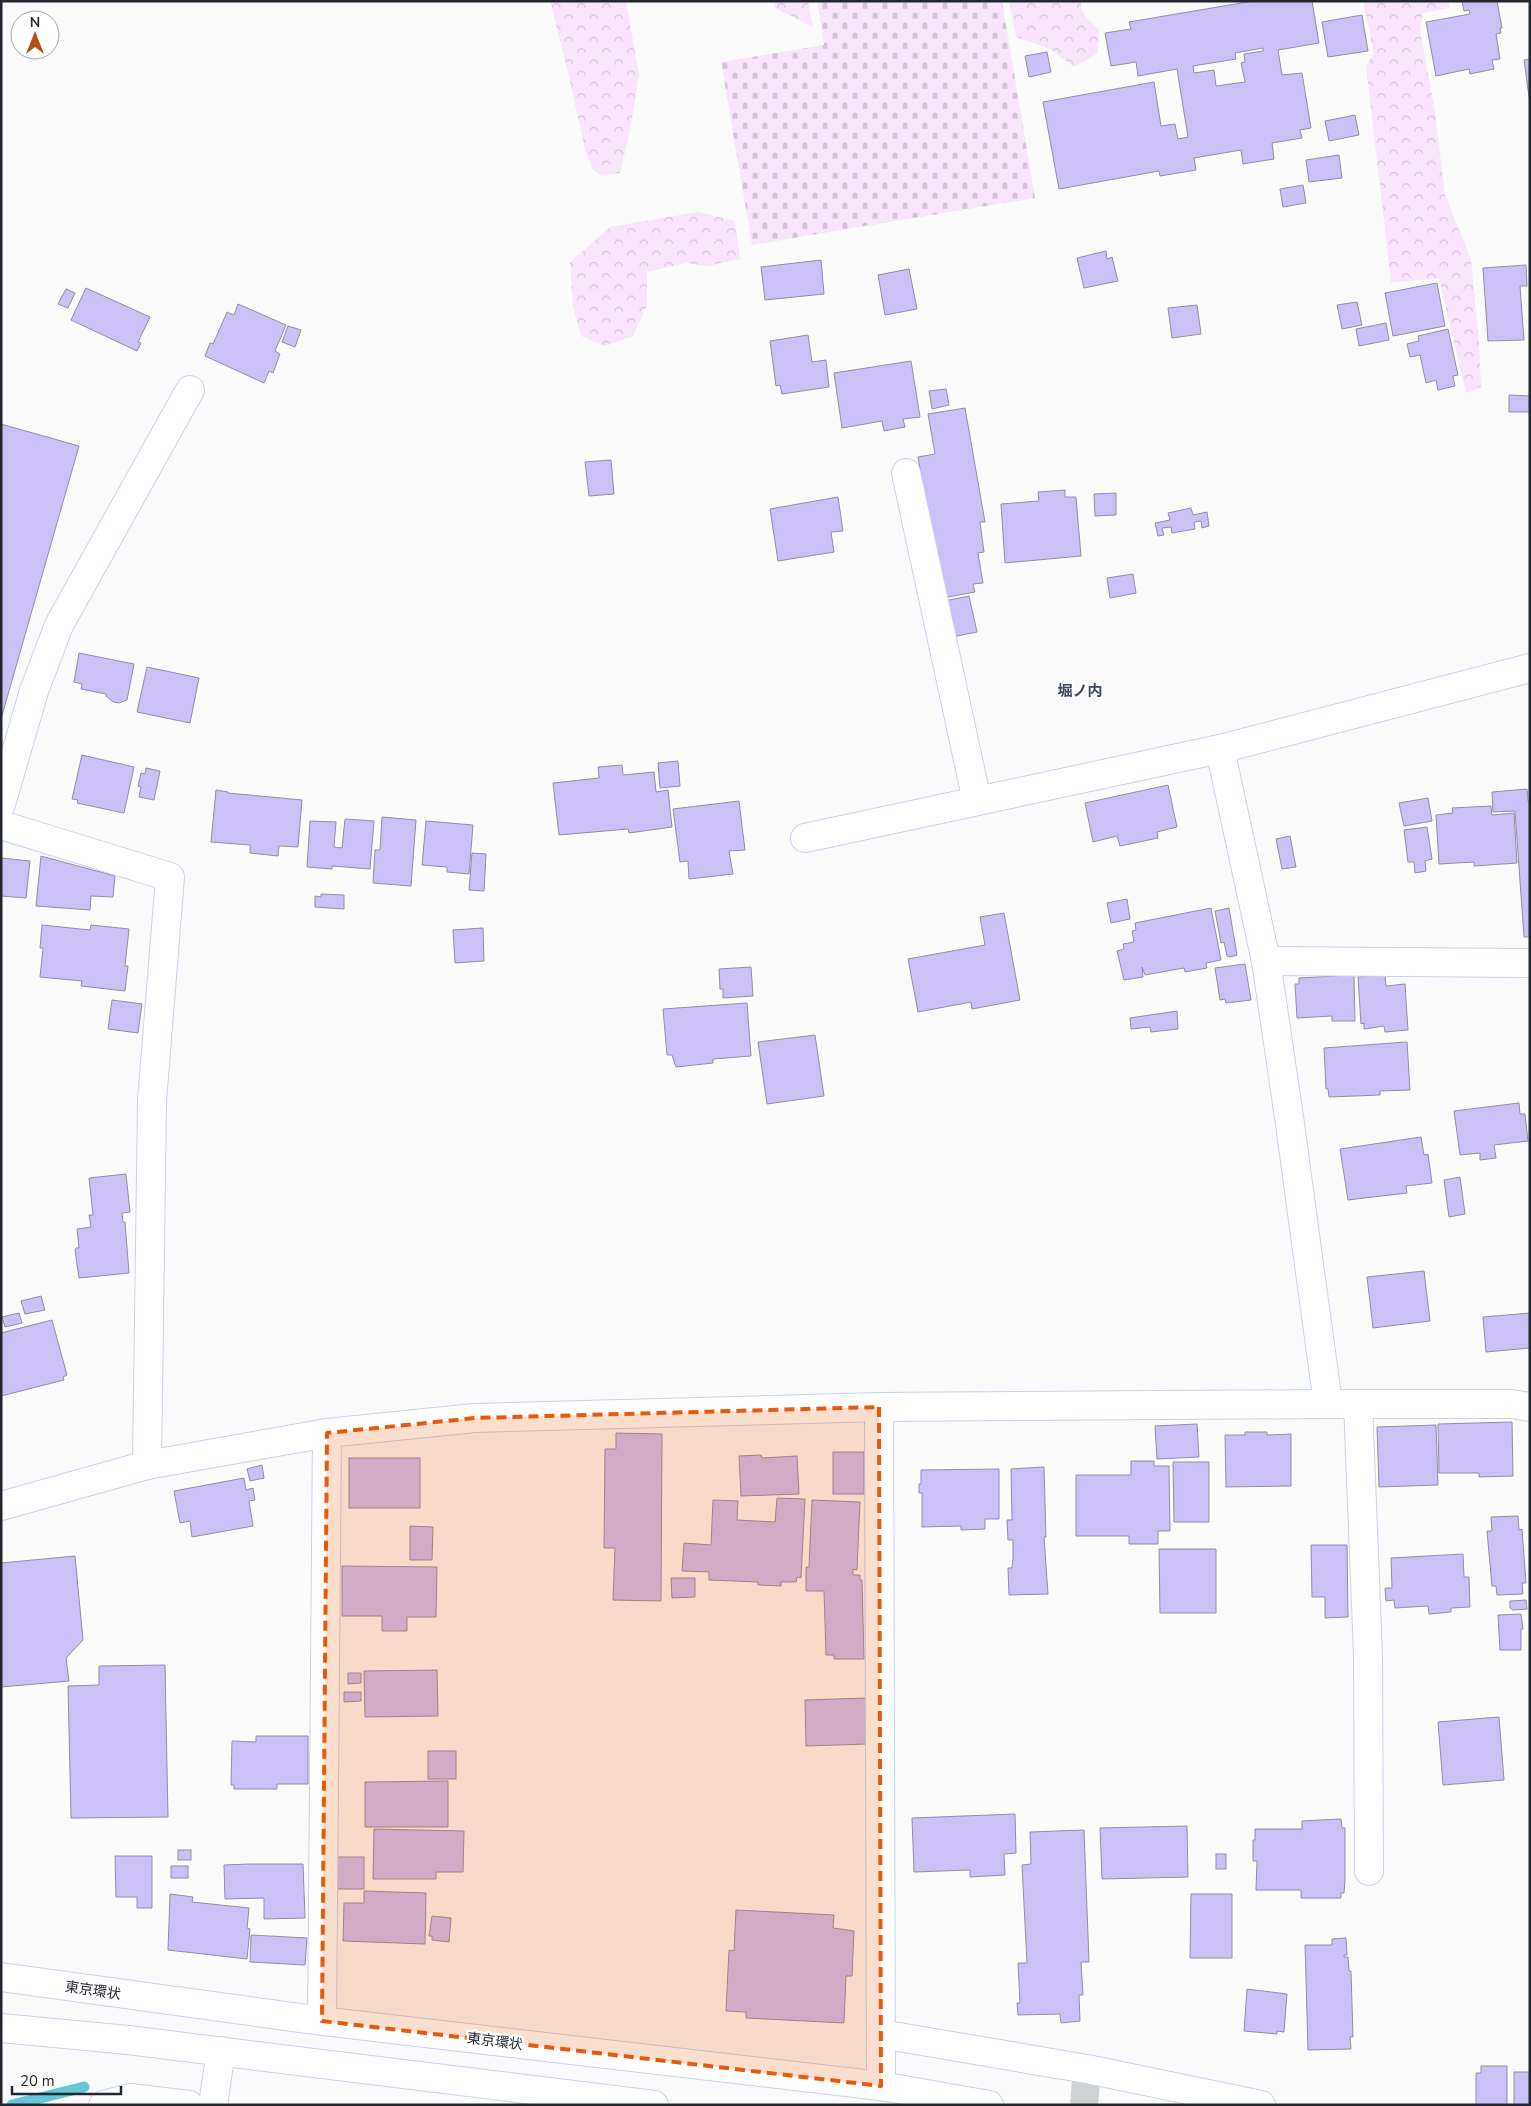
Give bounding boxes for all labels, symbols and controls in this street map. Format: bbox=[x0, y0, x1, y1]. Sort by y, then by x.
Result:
north arrow bbox=[10, 10, 60, 60]
text: N bbox=[30, 13, 40, 32]
district label: 堀ノ内 bbox=[1057, 681, 1103, 701]
street label: 東京環状 bbox=[64, 1977, 122, 2004]
street label: 東京環状 bbox=[466, 2029, 524, 2054]
scale bar bbox=[12, 2064, 121, 2096]
text: 20 m bbox=[20, 2071, 55, 2091]

